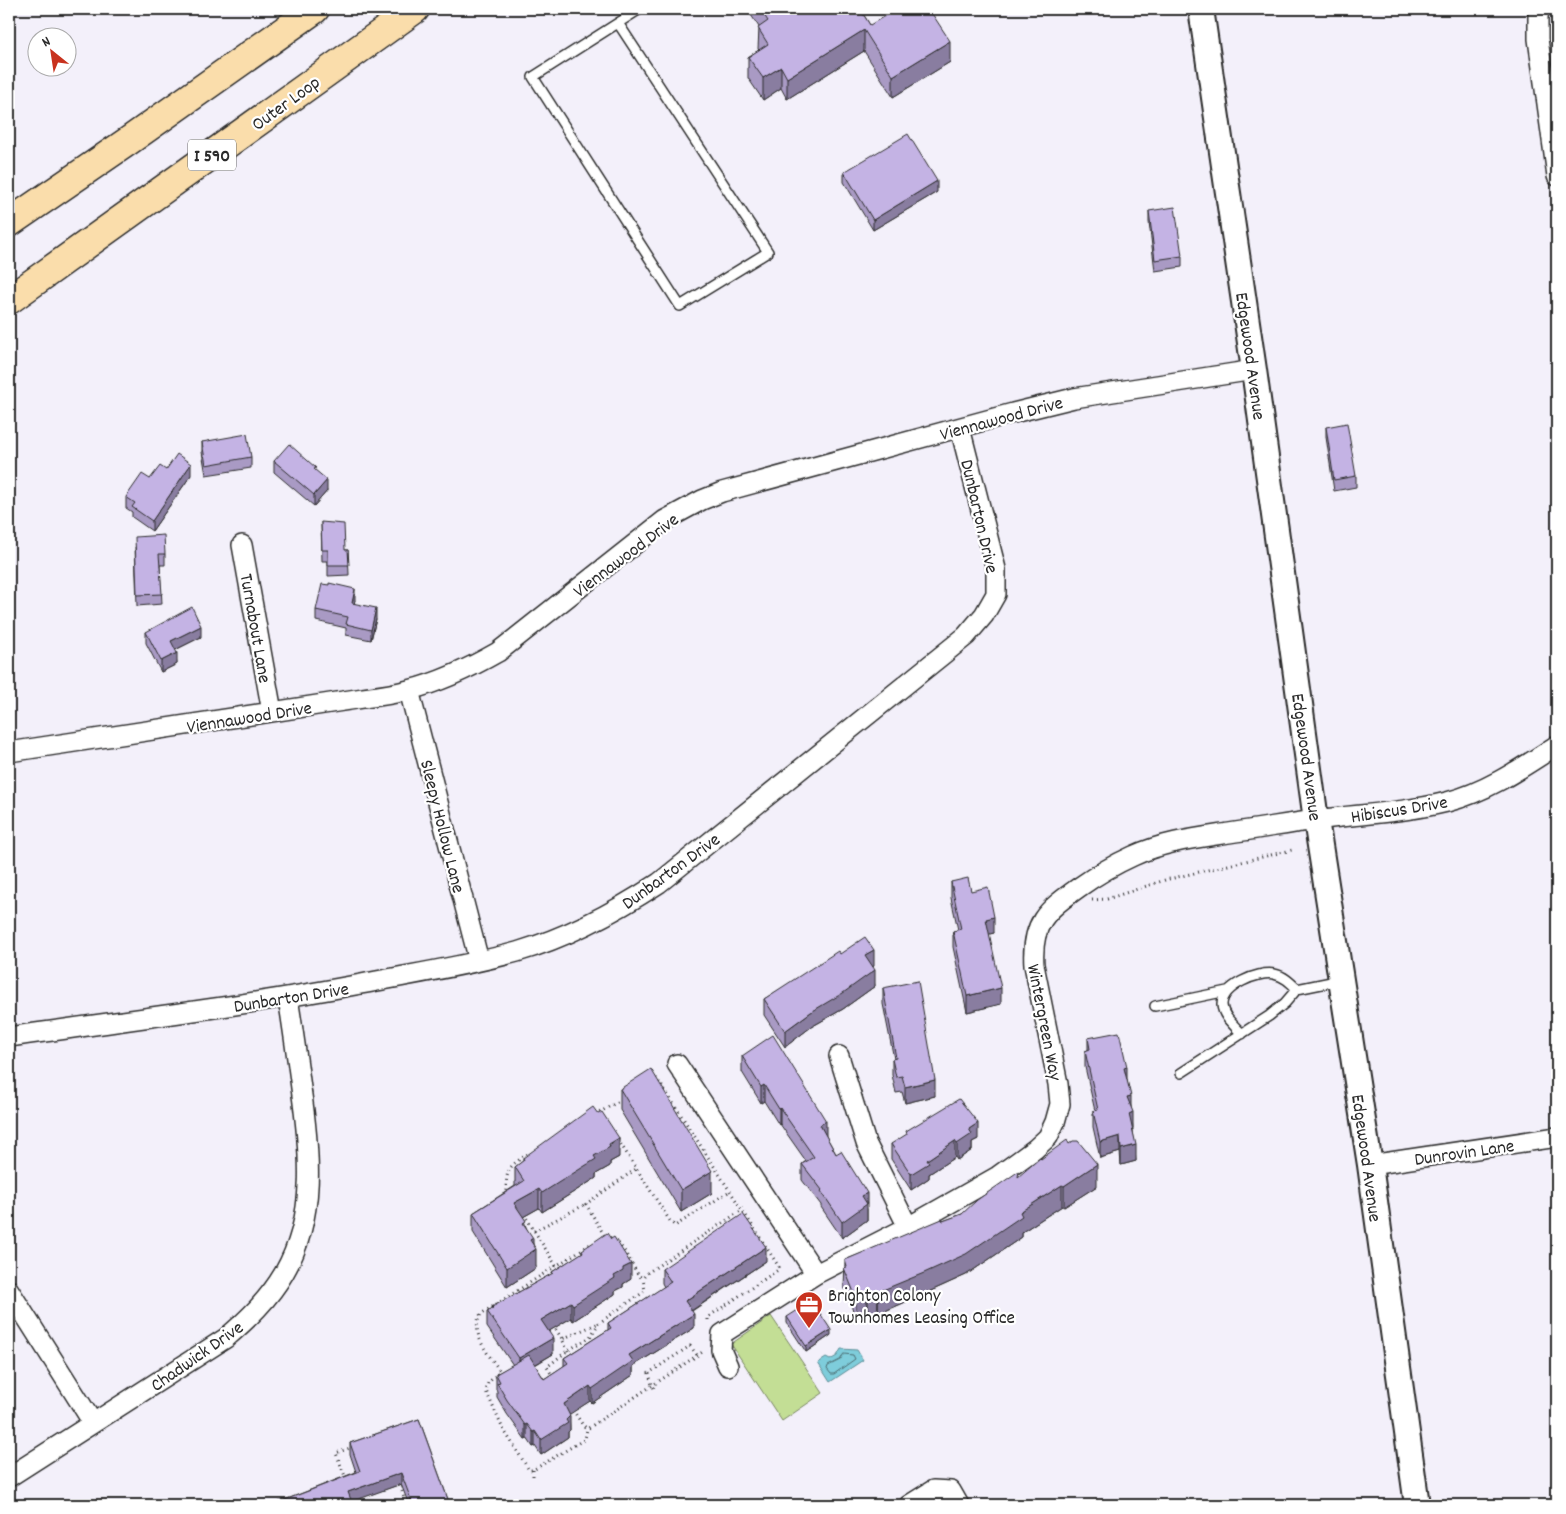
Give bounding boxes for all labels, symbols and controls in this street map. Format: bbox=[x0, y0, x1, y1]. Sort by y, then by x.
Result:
north arrow bbox=[28, 28, 78, 78]
text: N bbox=[39, 32, 55, 53]
street label: Outer Loop bbox=[247, 71, 327, 139]
road number: I 590 bbox=[188, 140, 236, 170]
street label: Edgewood Avenue bbox=[1226, 291, 1271, 422]
street label: Viennawood Drive bbox=[937, 391, 1066, 450]
street label: Dunbarton Drive bbox=[951, 457, 1004, 576]
street label: Viennawood Drive bbox=[568, 508, 686, 606]
street label: Turnabout Lane bbox=[231, 572, 276, 685]
street label: Edgewood Avenue bbox=[1282, 692, 1327, 823]
street label: Viennawood Drive bbox=[185, 696, 314, 743]
street label: Sleepy Hollow Lane bbox=[411, 757, 470, 896]
street label: Hibiscus Drive bbox=[1349, 790, 1450, 832]
street label: Dunbarton Drive bbox=[617, 828, 727, 918]
street label: Wintergreen Way bbox=[1018, 962, 1067, 1084]
street label: Dunbarton Drive bbox=[232, 977, 351, 1022]
street label: Edgewood Avenue bbox=[1342, 1093, 1387, 1224]
street label: Dunrovin Lane bbox=[1413, 1134, 1516, 1175]
place label: Brighton Colony Townhomes Leasing Office bbox=[828, 1284, 1015, 1333]
office icon: Brighton Colony Townhomes Leasing Office bbox=[794, 1290, 824, 1329]
street label: Chadwick Drive bbox=[146, 1316, 250, 1400]

